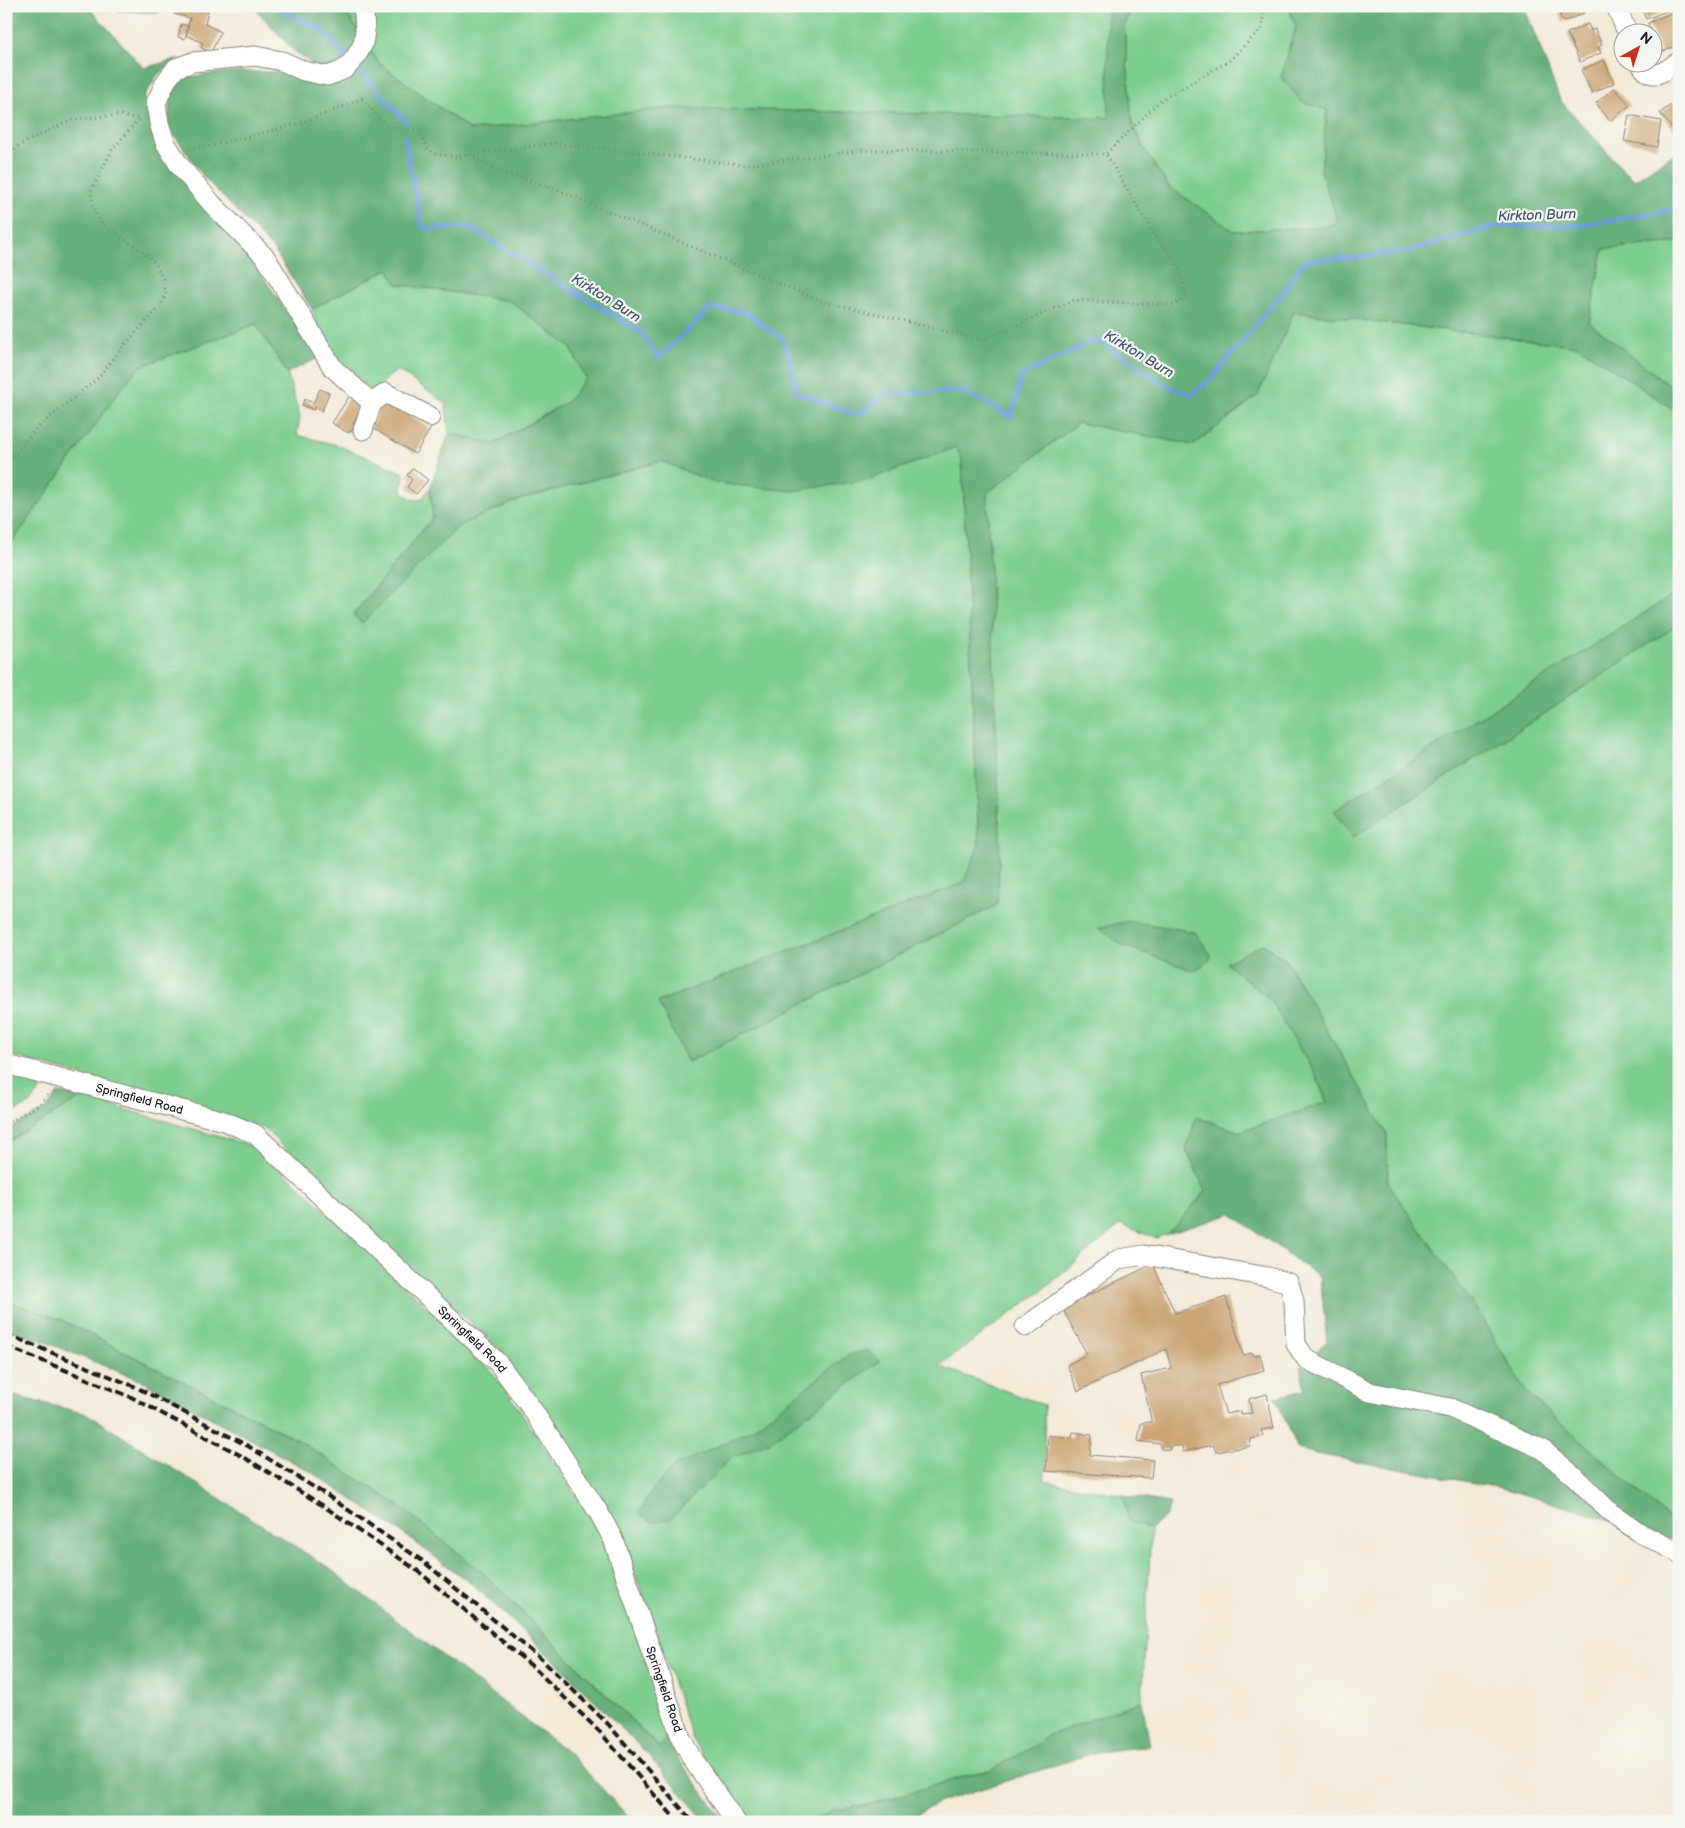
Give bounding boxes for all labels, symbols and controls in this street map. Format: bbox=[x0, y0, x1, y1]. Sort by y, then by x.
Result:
north arrow bbox=[1612, 22, 1662, 72]
text: N bbox=[1636, 28, 1655, 48]
water label: Kirkton Burn bbox=[1498, 205, 1577, 225]
water label: Kirkton Burn bbox=[568, 270, 644, 326]
water label: Kirkton Burn bbox=[1101, 327, 1177, 382]
street label: Springfield Road bbox=[94, 1080, 185, 1118]
street label: Springfield Road bbox=[435, 1303, 510, 1376]
street label: Springfield Road bbox=[643, 1644, 686, 1734]

